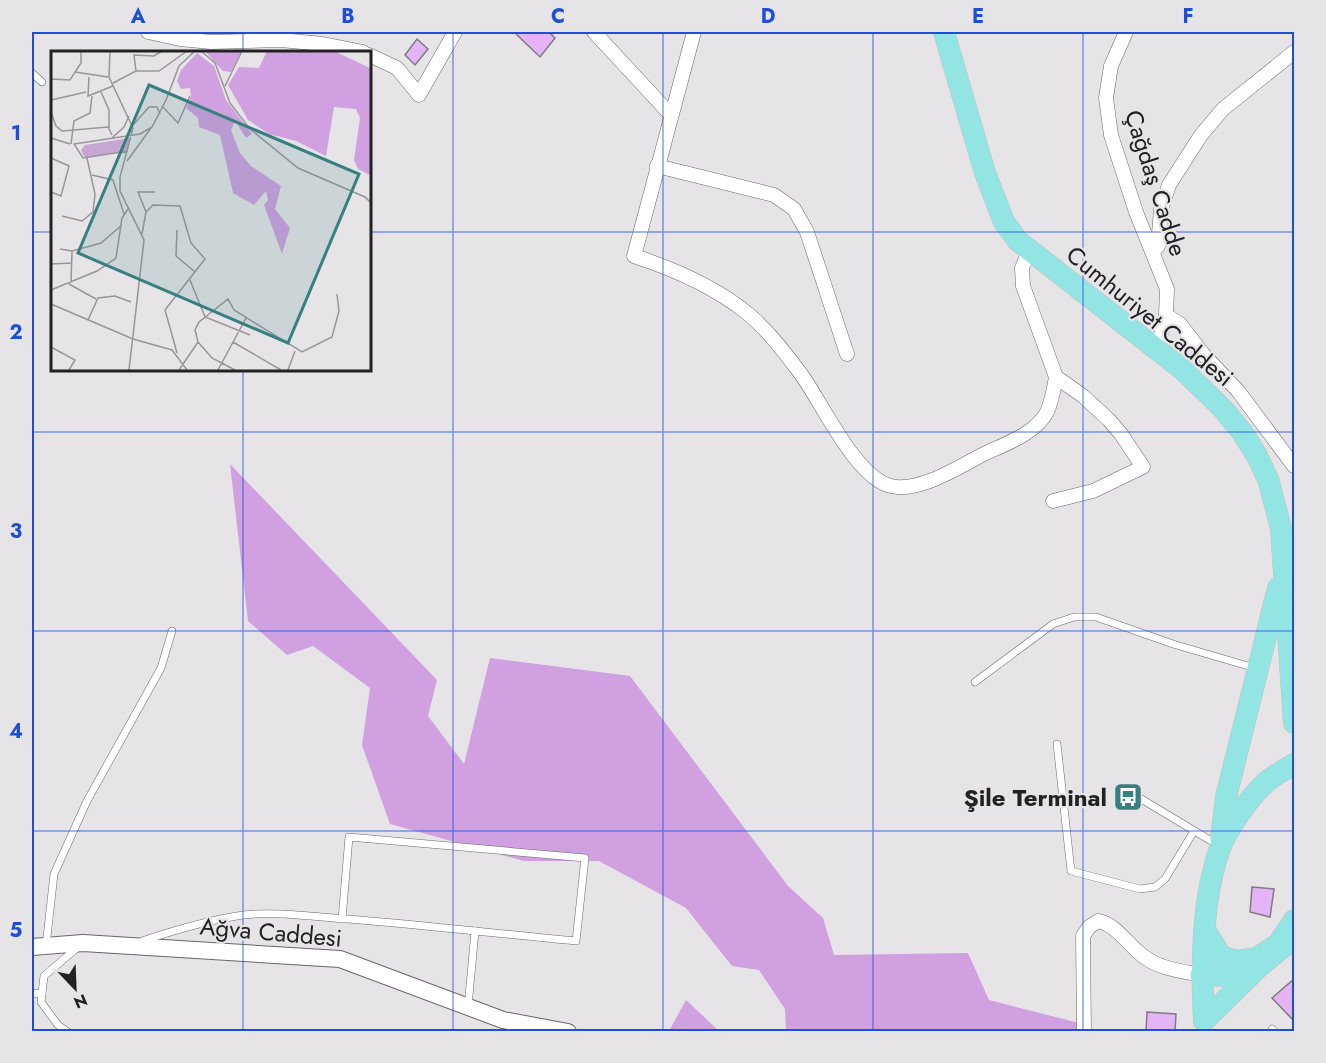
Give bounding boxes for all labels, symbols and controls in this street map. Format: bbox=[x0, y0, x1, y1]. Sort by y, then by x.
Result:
text: A bbox=[130, 2, 146, 31]
text: B bbox=[341, 2, 355, 31]
text: C bbox=[551, 2, 565, 31]
text: D bbox=[761, 2, 775, 31]
text: E bbox=[972, 2, 984, 31]
text: F bbox=[1182, 2, 1194, 31]
inset map bbox=[51, 51, 370, 370]
street label: Çağdaş Cadde bbox=[1116, 106, 1196, 260]
text: 1 bbox=[11, 119, 21, 148]
street label: Cumhuriyet Caddesi bbox=[1059, 237, 1241, 395]
text: 2 bbox=[9, 318, 23, 347]
text: 3 bbox=[10, 517, 22, 546]
text: 4 bbox=[9, 717, 23, 746]
place label: Şile Terminal bbox=[964, 780, 1107, 815]
bus stop icon: Şile Terminal bbox=[1112, 781, 1144, 813]
street label: Ağva Caddesi bbox=[199, 908, 343, 956]
text: 5 bbox=[10, 916, 23, 945]
north arrow bbox=[45, 958, 105, 1018]
text: N bbox=[70, 988, 91, 1014]

